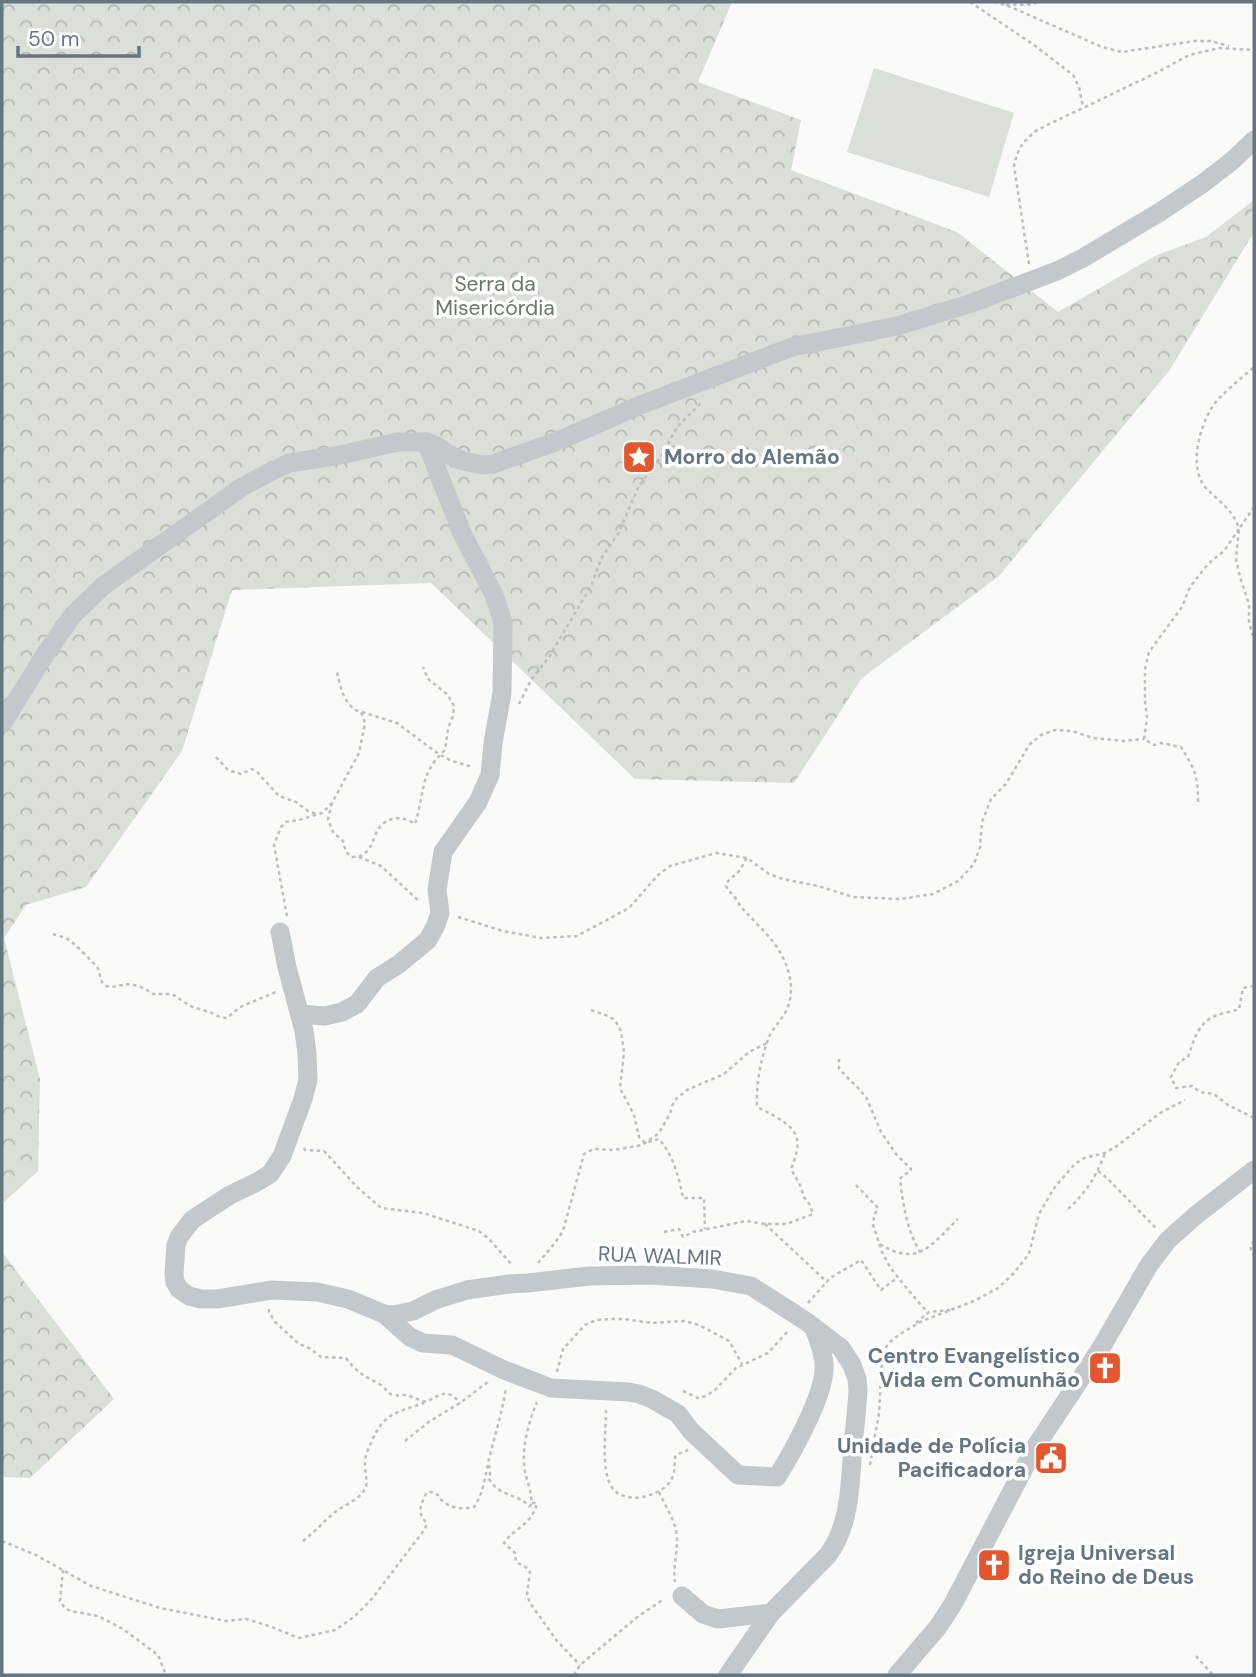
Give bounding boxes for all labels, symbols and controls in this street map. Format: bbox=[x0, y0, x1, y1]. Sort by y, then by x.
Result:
scale bar bbox=[18, 14, 138, 58]
text: 50 m bbox=[28, 25, 79, 53]
park label: Serra da Misericórdia bbox=[435, 270, 555, 322]
place icon: Morro do Alemão bbox=[620, 438, 658, 476]
place label: Morro do Alemão bbox=[664, 443, 840, 471]
street label: RUA WALMIR bbox=[598, 1240, 722, 1272]
place label: Centro Evangelístico Vida em Comunhão bbox=[868, 1342, 1080, 1394]
church icon: Centro Evangelístico Vida em Comunhão bbox=[1086, 1349, 1124, 1387]
place label: Unidade de Polícia Pacificadora bbox=[837, 1432, 1026, 1484]
public building icon: Unidade de Polícia Pacificadora bbox=[1032, 1439, 1070, 1477]
place label: Igreja Universal do Reino de Deus bbox=[1018, 1539, 1194, 1591]
church icon: Igreja Universal do Reino de Deus bbox=[975, 1546, 1013, 1584]

